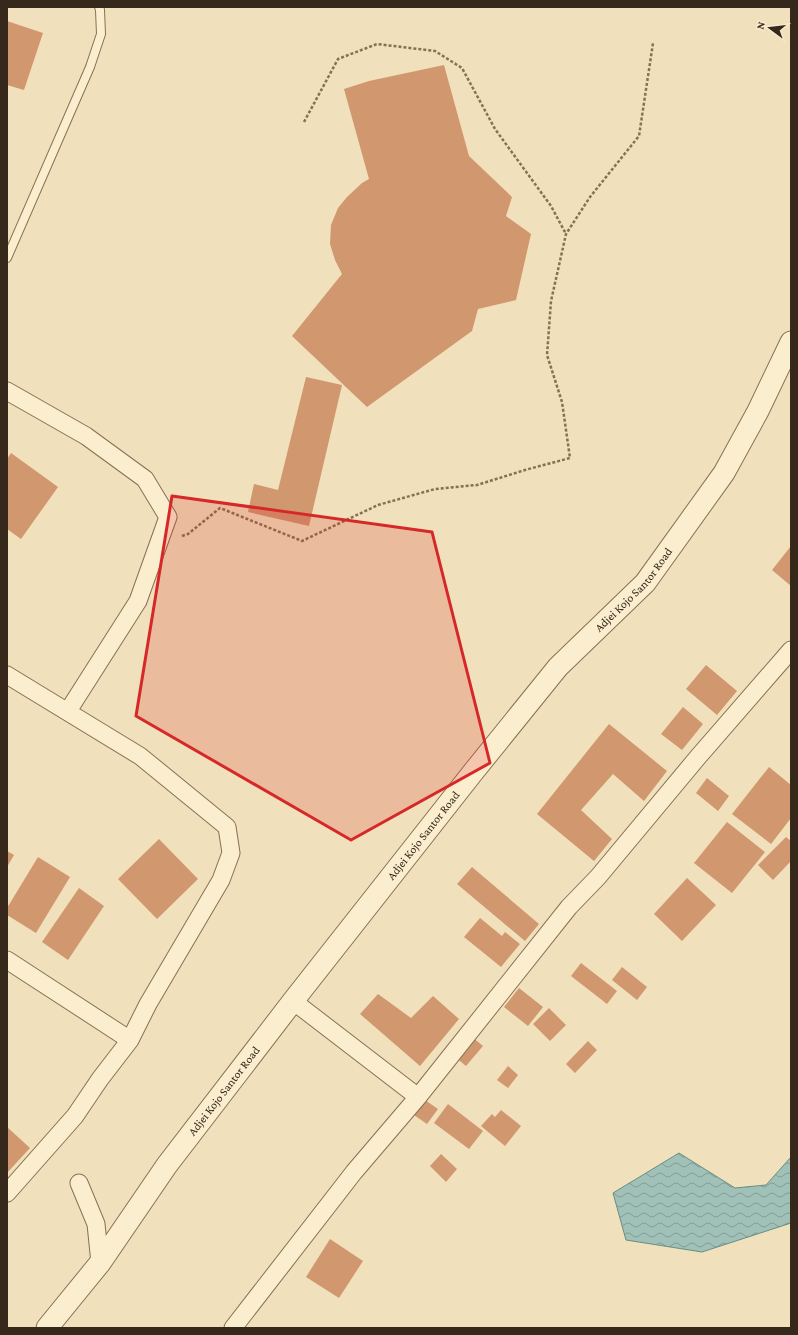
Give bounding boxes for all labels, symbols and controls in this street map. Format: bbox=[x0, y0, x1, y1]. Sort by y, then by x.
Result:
north arrow bbox=[750, 8, 790, 48]
text: N bbox=[754, 20, 767, 31]
street label: Adjei Kojo Santor Road bbox=[592, 544, 675, 635]
street label: Adjei Kojo Santor Road bbox=[384, 788, 463, 883]
street label: Adjei Kojo Santor Road bbox=[185, 1043, 263, 1138]

